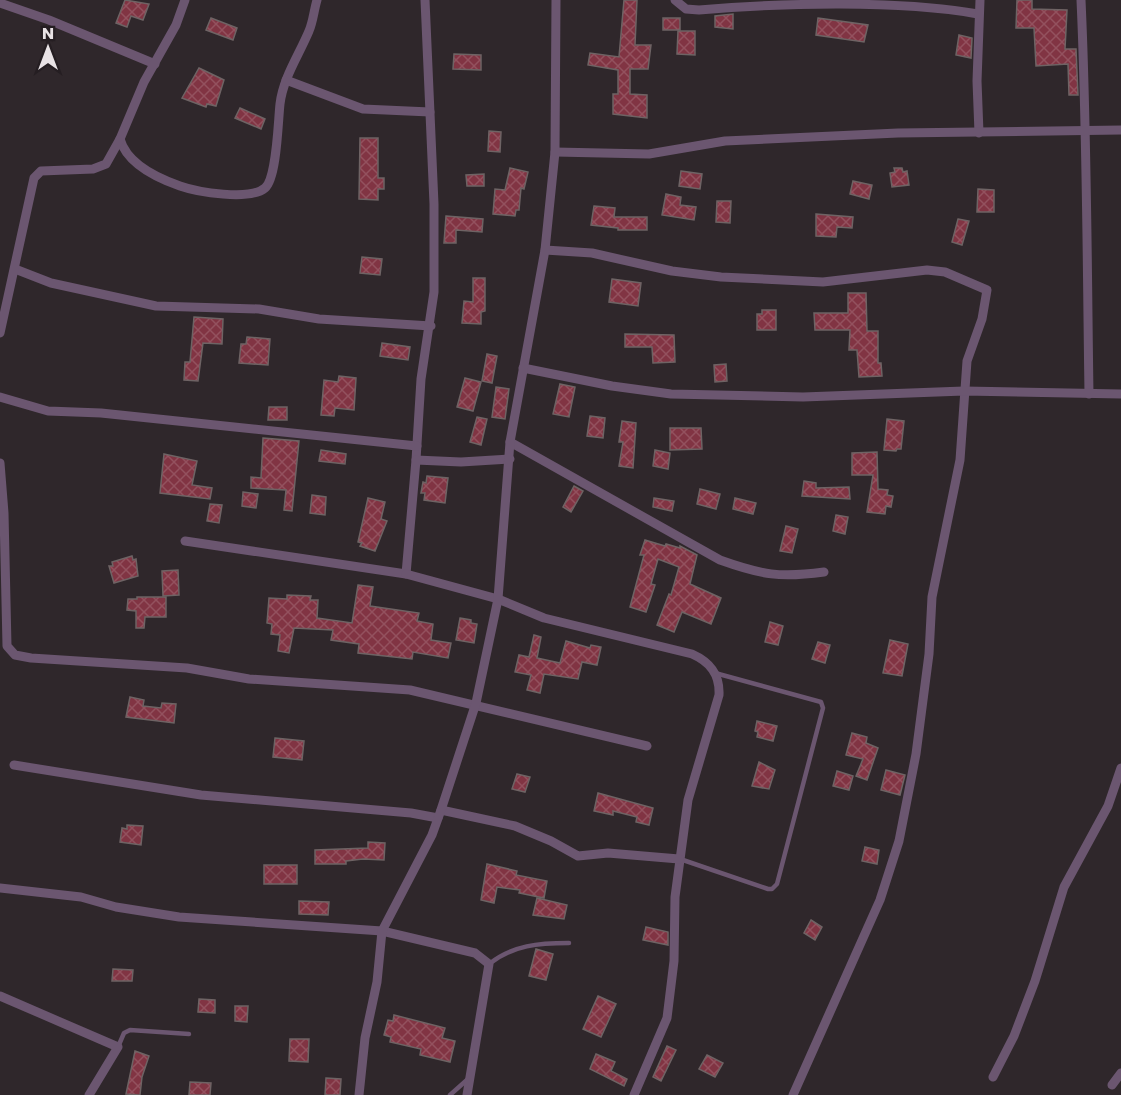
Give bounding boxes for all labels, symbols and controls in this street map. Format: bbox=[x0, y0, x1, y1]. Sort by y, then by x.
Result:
north arrow bbox=[18, 18, 78, 78]
text: N bbox=[42, 22, 54, 45]

